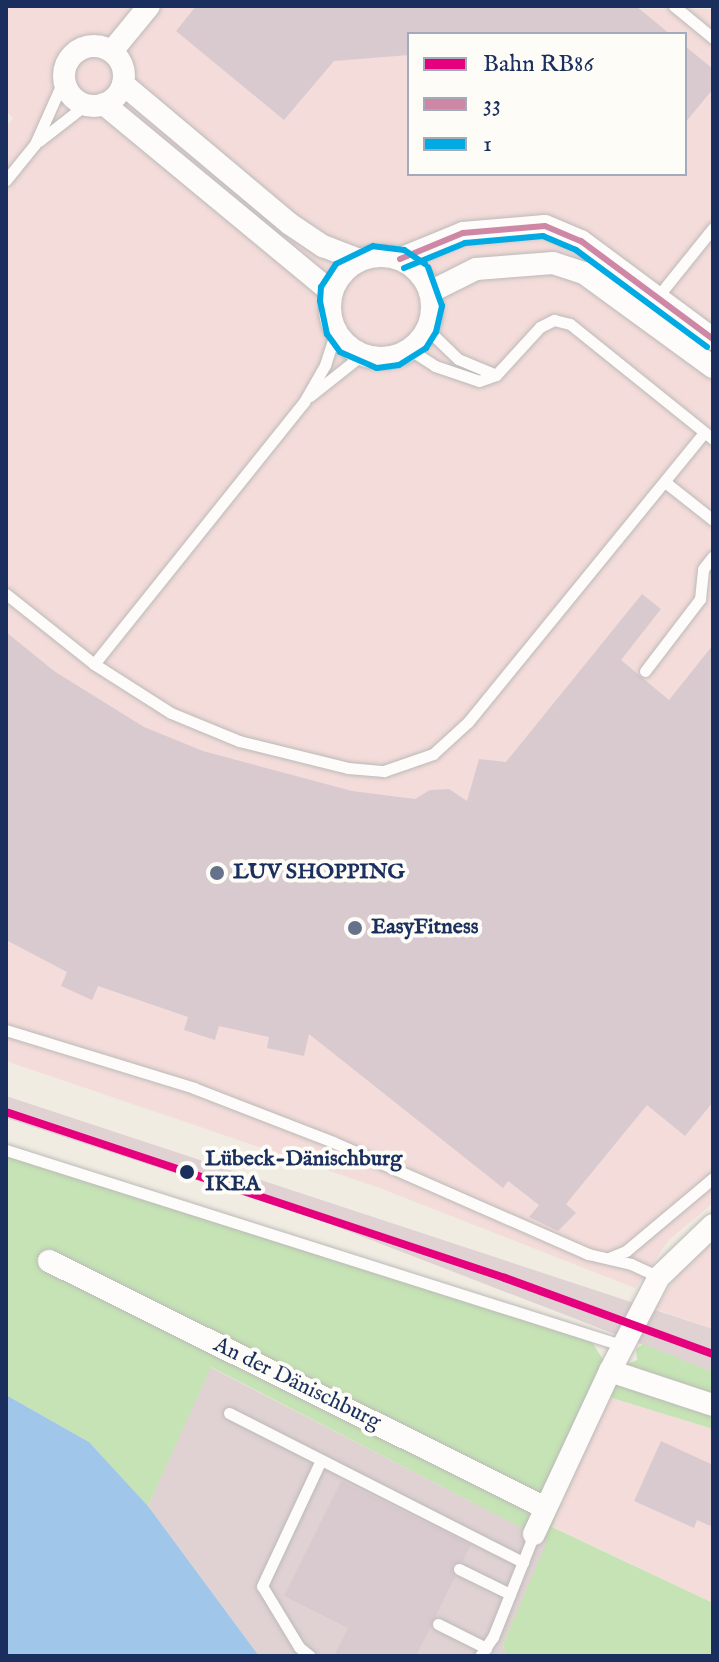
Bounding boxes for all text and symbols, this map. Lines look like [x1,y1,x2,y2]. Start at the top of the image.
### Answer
legend [407,32,687,176]
text: Bahn RB86 [483,49,594,80]
text: 33 [483,89,501,120]
text: 1 [483,129,492,160]
place label: LUV SHOPPING [233,860,405,886]
marker: LUV SHOPPING [208,864,226,882]
place label: EasyFitness [371,915,478,941]
marker: EasyFitness [346,919,364,937]
place label: Lübeck-Dänischburg IKEA [205,1146,402,1198]
marker: Lübeck-Dänischburg IKEA [176,1161,198,1183]
street label: An der Dänischburg [209,1332,385,1436]

